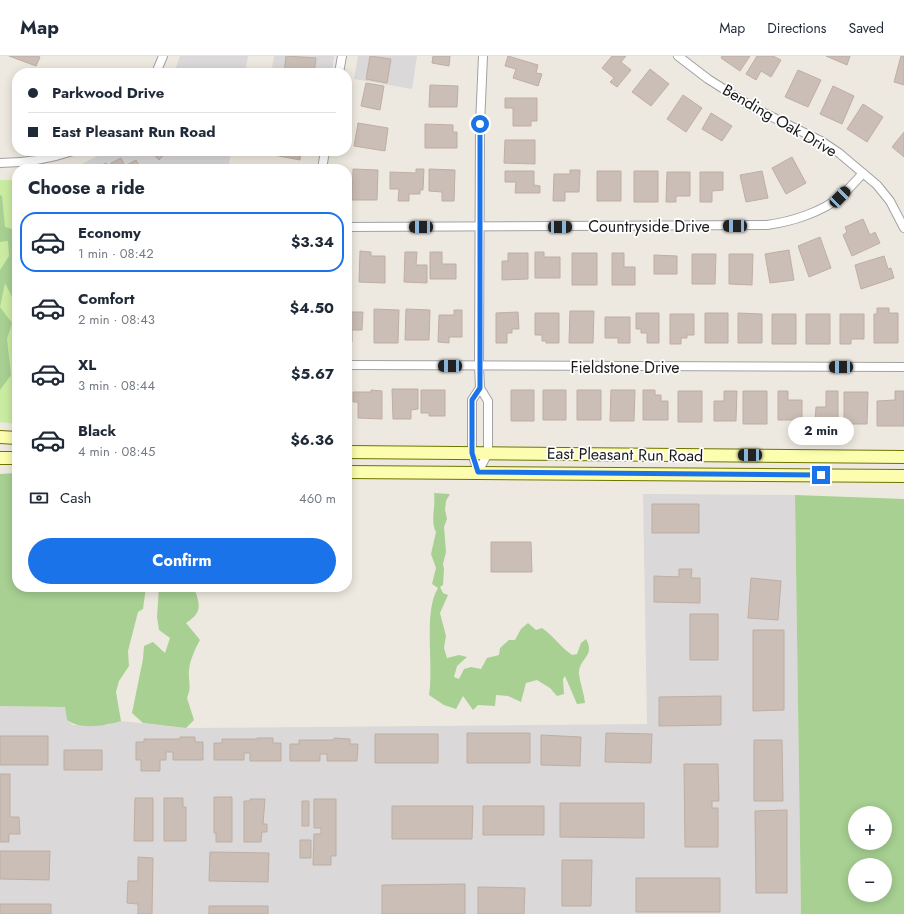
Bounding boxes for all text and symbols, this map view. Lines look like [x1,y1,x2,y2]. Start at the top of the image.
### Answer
text: Map [20,14,59,41]
text: Map [719,18,745,38]
text: Directions [767,18,827,38]
text: Saved [849,18,884,38]
street label: Bending Oak Drive [718,78,841,163]
text: Parkwood Drive [52,82,164,104]
route start [471,115,489,133]
text: East Pleasant Run Road [52,121,216,143]
text: Choose a ride [28,175,145,201]
car [827,184,853,210]
street label: Countryside Drive [588,215,710,238]
car [723,220,747,232]
car [409,221,433,233]
car [548,221,572,233]
text: Economy [78,222,141,244]
icon: car [30,224,66,260]
text: $3.34 [291,231,334,253]
text: 1 min · 08:42 [78,244,154,263]
text: Comfort [78,288,135,310]
icon: car [30,290,66,326]
text: $4.50 [290,297,334,319]
text: 2 min · 08:43 [78,310,155,329]
text: XL [78,354,96,376]
icon: car [30,356,66,392]
street label: Fieldstone Drive [570,356,680,379]
car [438,360,462,372]
car [829,361,853,373]
text: $5.67 [291,363,334,385]
text: 3 min · 08:44 [78,376,155,395]
callout: 2 min [788,417,854,445]
text: Black [78,420,116,442]
text: 2 min [804,421,838,440]
icon: car [30,422,66,458]
text: $6.36 [290,429,334,451]
text: 4 min · 08:45 [78,442,155,461]
street label: East Pleasant Run Road [547,442,703,467]
car [738,449,762,461]
route end [812,466,830,484]
icon: cash [28,487,50,509]
text: Cash [60,487,91,509]
text: 460 m [299,489,336,508]
button: Confirm [28,538,336,584]
map controls [848,806,892,902]
button: + [848,806,892,850]
button: − [848,858,892,902]

